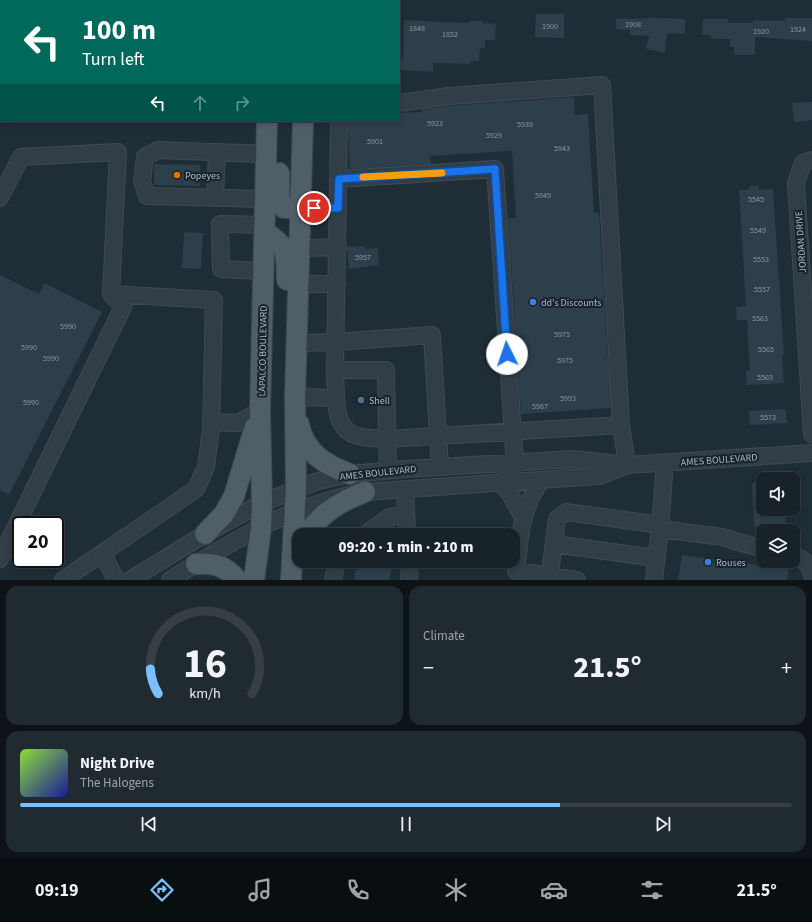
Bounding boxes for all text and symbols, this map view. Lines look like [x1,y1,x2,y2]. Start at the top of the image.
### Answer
text: 100 m [82,10,156,50]
icon: left [16,16,68,68]
house number: 1908 [625,19,641,30]
house number: 1900 [542,21,558,32]
house number: 1848 [409,23,425,34]
house number: 1924 [790,24,806,35]
house number: 1920 [753,26,769,37]
house number: 1852 [442,29,458,40]
text: Turn left [82,47,144,72]
icon: left [147,92,169,114]
icon: ahead [189,92,211,114]
icon: right [231,92,253,114]
house number: 5923 [427,118,443,129]
house number: 5939 [517,119,533,130]
house number: 5929 [486,130,502,141]
house number: 5901 [367,136,383,147]
house number: 5943 [554,143,570,154]
place label: Popeyes [185,169,220,183]
marker: Popeyes [172,170,182,180]
house number: 5949 [535,190,551,201]
pin [297,191,331,225]
house number: 5545 [748,194,764,205]
icon: arrive [303,197,325,219]
street label: JORDAN DRIVE [792,211,810,273]
house number: 5549 [750,225,766,236]
house number: 5957 [355,252,371,263]
house number: 5553 [753,254,769,265]
house number: 5557 [754,284,770,295]
place label: dd's Discounts [541,296,602,310]
marker: dd's Discounts [528,297,538,307]
street label: LAPALCO BOULEVARD [255,305,271,397]
house number: 5563 [752,313,768,324]
house number: 5990 [60,321,76,332]
house number: 5975 [554,329,570,340]
position arrow [486,333,528,375]
house number: 5990 [21,342,37,353]
house number: 5565 [758,344,774,355]
house number: 5990 [43,353,59,364]
house number: 5975 [557,355,573,366]
house number: 5569 [757,372,773,383]
house number: 5993 [560,393,576,404]
place label: Shell [369,394,390,408]
marker: Shell [356,395,366,405]
house number: 5990 [23,397,39,408]
house number: 5987 [532,401,548,412]
house number: 5573 [760,412,776,423]
street label: AMES BOULEVARD [680,450,758,470]
street label: AMES BOULEVARD [339,462,417,484]
map controls [756,472,800,568]
button: sound [756,472,800,516]
speed limit sign: 20 [12,516,64,568]
button: layers [756,524,800,568]
text: 09:20 · 1 min · 210 m [339,537,473,558]
place label: Rouses [716,556,746,570]
marker: Rouses [703,557,713,567]
text: Climate [423,627,465,645]
text: 16 [183,633,226,693]
text: 21.5° [573,646,642,689]
text: − [423,652,434,684]
text: + [781,652,792,684]
text: km/h [189,682,220,703]
text: Night Drive [80,753,155,774]
text: The Halogens [80,774,154,792]
icon: previous [138,813,160,835]
icon: pause [395,813,417,835]
icon: next [652,813,674,835]
icon: directions [148,876,176,904]
icon: music [246,876,274,904]
icon: phone [344,876,372,904]
icon: climate [442,876,470,904]
icon: car [540,876,568,904]
icon: filters [638,876,666,904]
text: 09:19 [35,878,78,903]
text: 21.5° [736,878,777,903]

